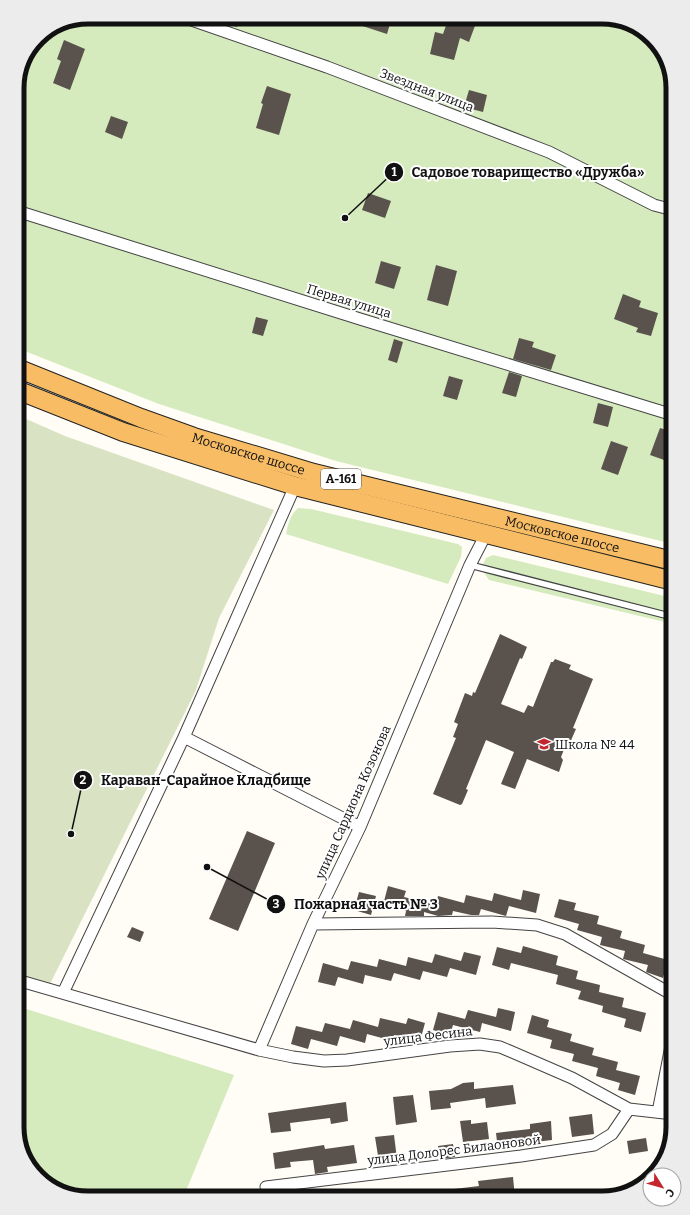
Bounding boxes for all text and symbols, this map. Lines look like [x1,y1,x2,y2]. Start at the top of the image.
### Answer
street label: Звездная улица [378,65,476,115]
callout: Садовое товарищество «Дружба» [384,159,653,185]
text: Садовое товарищество «Дружба» [412,164,644,181]
text: 1 [391,165,397,179]
street label: Первая улица [305,281,393,321]
street label: Московское шоссе [190,429,307,477]
road number: А-161 [321,469,361,489]
street label: Московское шоссе [504,513,621,555]
street label: улица Сардиона Козонова [312,723,394,882]
school or university icon: Школа № 44 [536,736,552,752]
place label: Школа № 44 [555,737,635,752]
callout: Караван-Сарайное Кладбище [73,767,319,793]
text: Караван-Сарайное Кладбище [101,772,311,789]
text: 2 [80,773,87,787]
callout: Пожарная часть № 3 [266,891,446,917]
text: Пожарная часть № 3 [294,896,438,913]
text: 3 [273,897,280,911]
street label: улица Фесина [382,1023,473,1049]
street label: улица Долорес Билаоновой [365,1132,542,1168]
north arrow [642,1167,682,1207]
text: С [662,1186,677,1199]

